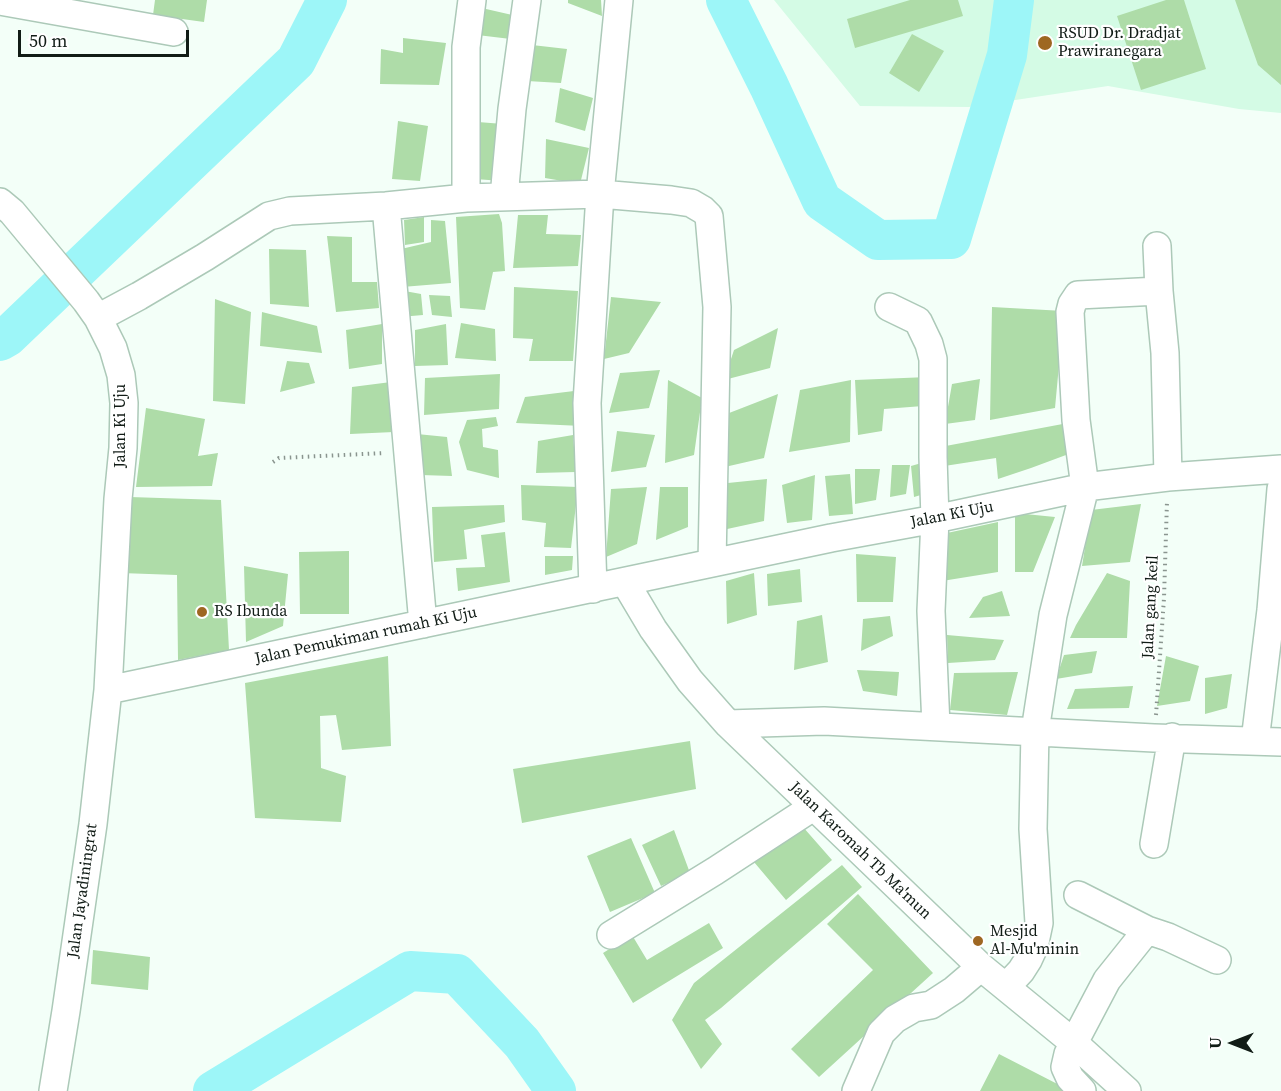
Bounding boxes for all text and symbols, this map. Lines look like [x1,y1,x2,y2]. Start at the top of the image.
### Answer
scale bar [21,18,192,56]
place label: RSUD Dr. Dradjat Prawiranegara [1058,24,1181,62]
text: 50 m [29,28,67,53]
marker: RSUD Dr. Dradjat Prawiranegara [1036,34,1054,52]
street label: Jalan Ki Uju [111,384,131,468]
street label: Jalan Ki Uju [909,498,995,532]
street label: Jalan gang keil [1139,555,1163,659]
place label: RS Ibunda [214,602,287,622]
street label: Jalan Pemukiman rumah Ki Uju [253,603,479,669]
marker: RS Ibunda [195,605,209,619]
street label: Jalan Karomah Tb Ma'mun [785,778,935,924]
street label: Jalan Jayadiningrat [64,822,102,960]
place label: Mesjid Al-Mu'minin [990,922,1079,960]
marker: Mesjid Al-Mu'minin [971,934,985,948]
north arrow [1203,1013,1263,1073]
text: U [1204,1037,1226,1049]

